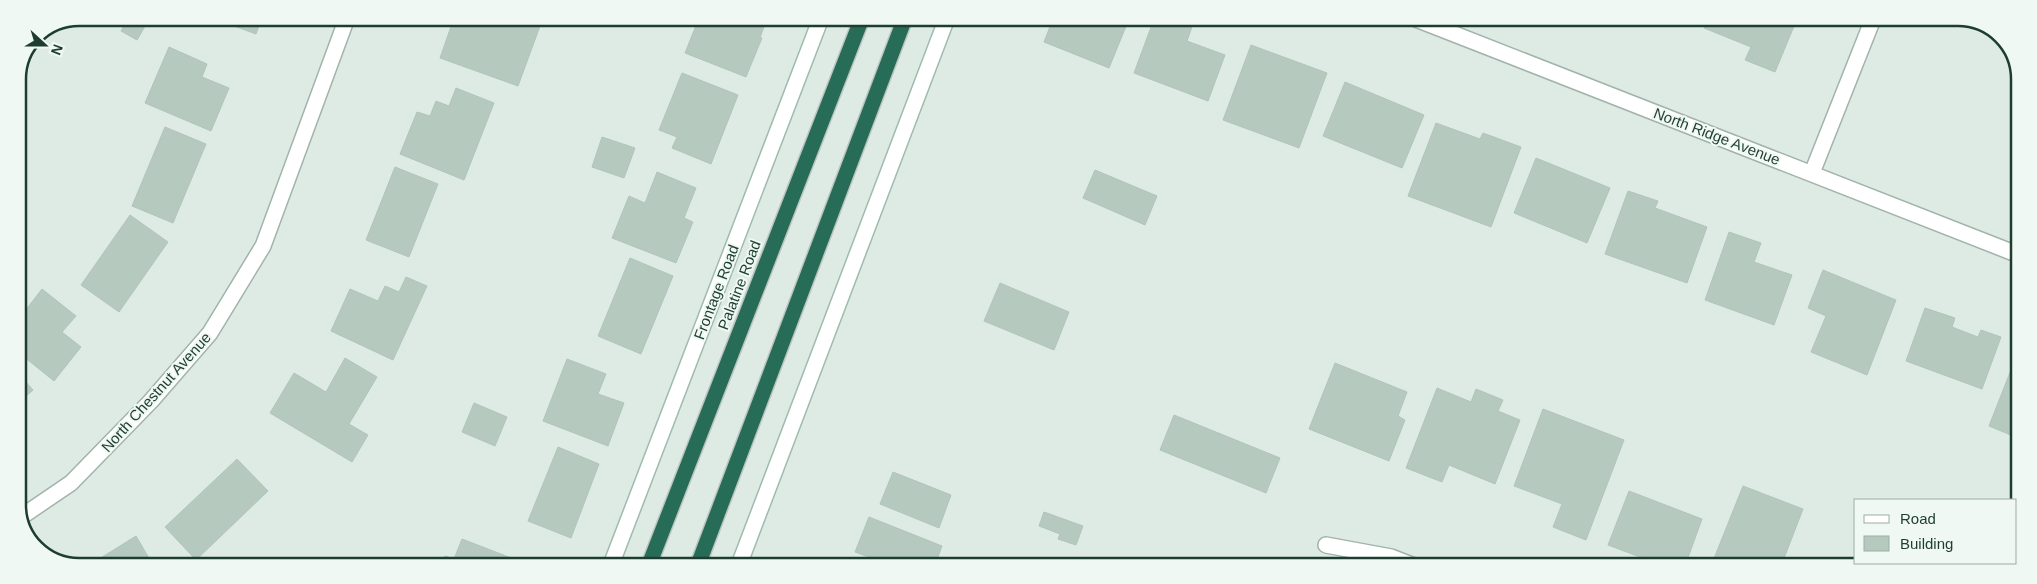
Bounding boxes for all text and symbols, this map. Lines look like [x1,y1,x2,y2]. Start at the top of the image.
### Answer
north arrow [20,20,70,70]
text: N [48,42,66,57]
street label: North Ridge Avenue [1651,104,1783,168]
street label: Palatine Road [714,238,764,332]
street label: Frontage Road [690,242,742,342]
street label: North Chestnut Avenue [98,329,214,455]
legend [1854,499,2017,564]
text: Road [1900,510,1936,527]
text: Building [1900,535,1953,552]

